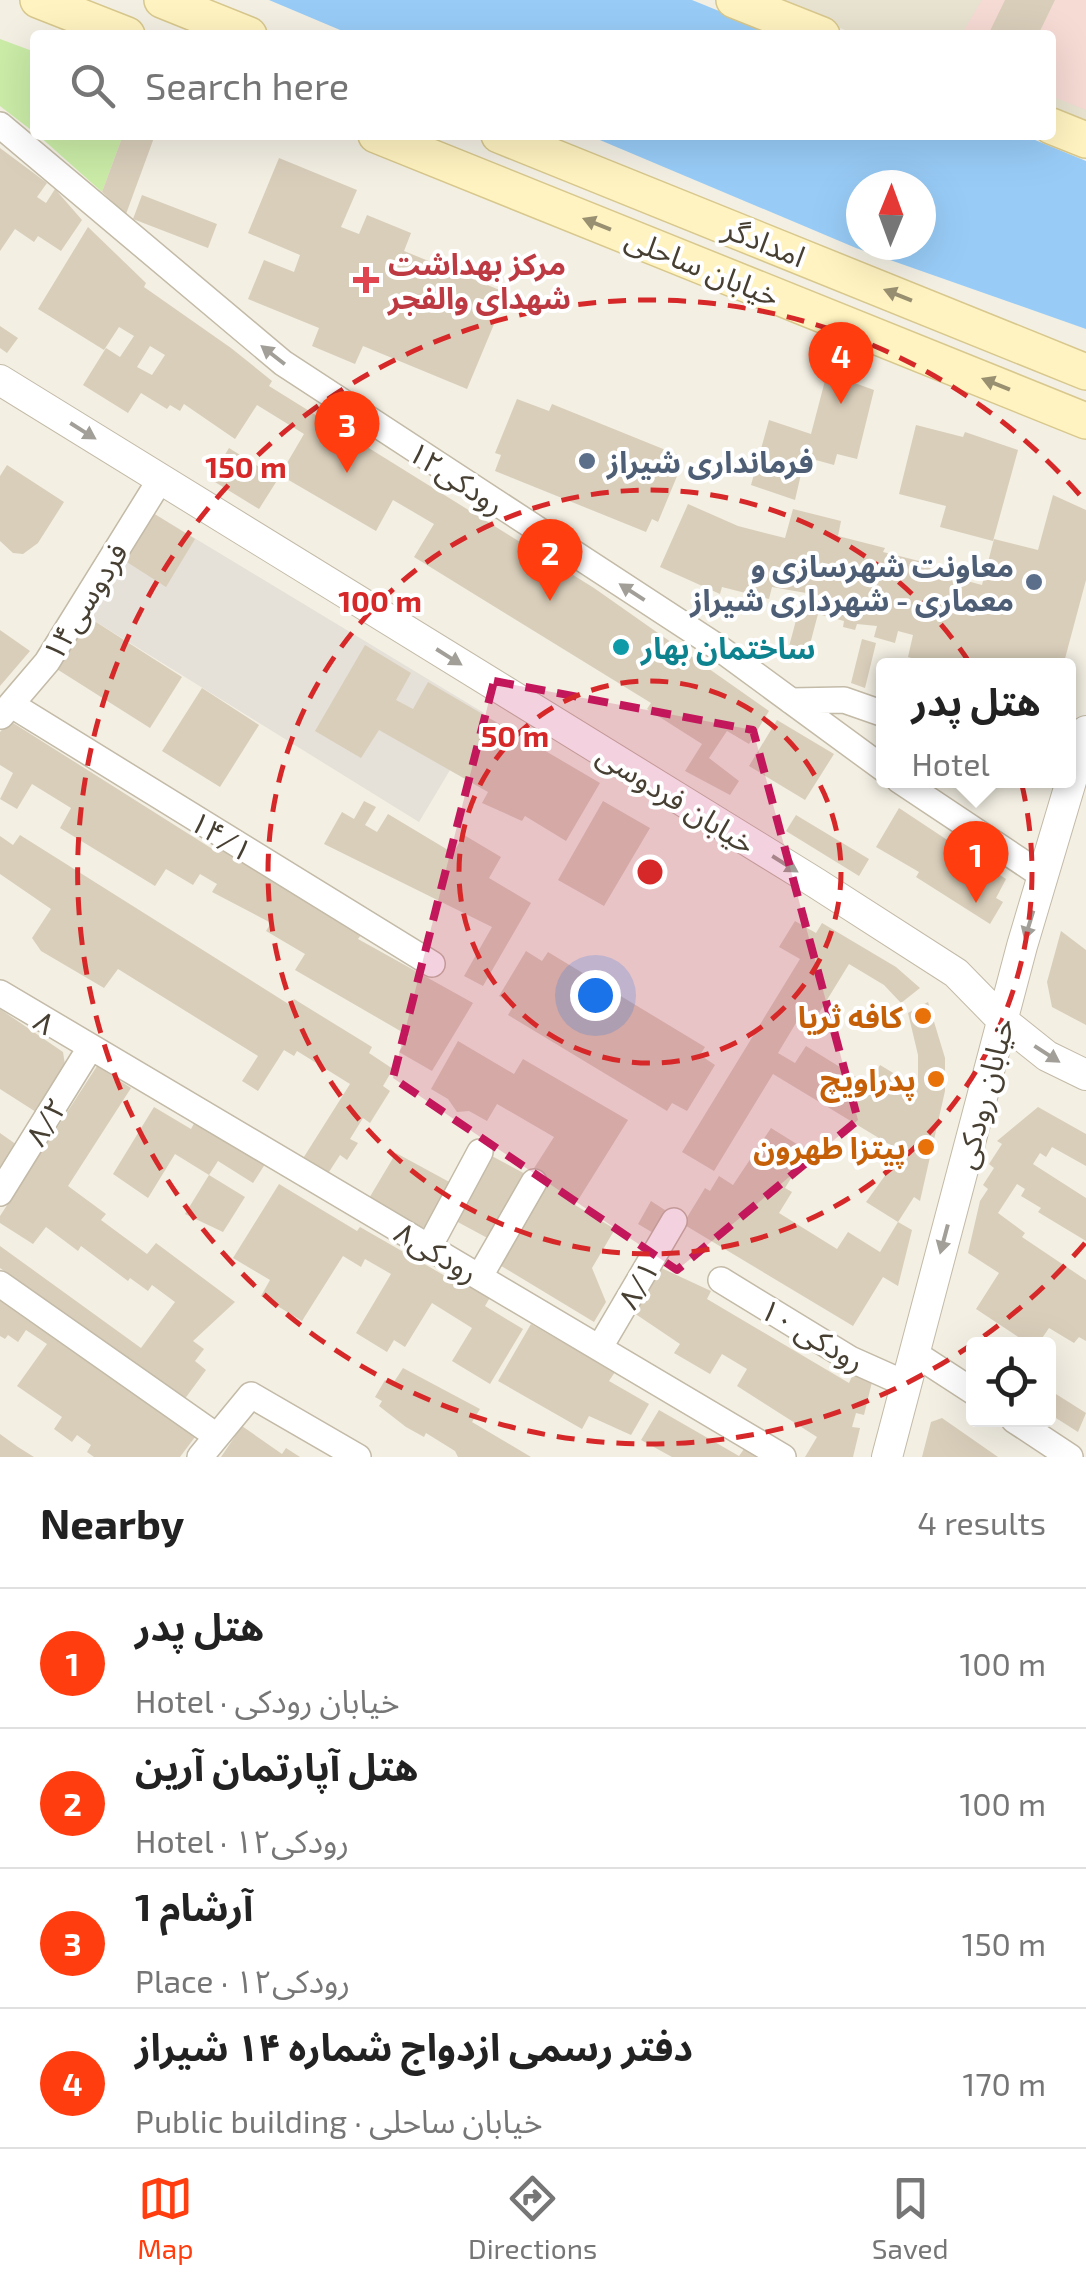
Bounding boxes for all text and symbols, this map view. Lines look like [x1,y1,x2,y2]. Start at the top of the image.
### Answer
search box [30,30,1056,140]
icon: search [65,58,120,113]
text: Search here [145,62,349,108]
north arrow [846,170,936,260]
street label: امدادگر [718,208,811,274]
one-way arrow [581,215,611,231]
street label: خیابان ساحلی [620,219,785,314]
place label: مرکز بهداشت شهدای والفجر [386,245,571,316]
marker: مرکز بهداشت شهدای والفجر [353,267,379,293]
one-way arrow [883,287,913,303]
pin: 4 [808,322,874,404]
one-way arrow [261,345,286,366]
one-way arrow [980,376,1010,392]
pin: 3 [314,390,380,473]
one-way arrow [69,422,97,440]
street label: رودکی۱۲ [402,433,512,522]
place label: فرمانداری شیراز [605,443,814,480]
text: 150 m [205,448,287,484]
marker: فرمانداری شیراز [576,450,598,472]
pin: 2 [518,518,582,601]
street label: فردوسی۱۴ [34,535,135,667]
place label: معاونت شهرسازی و معماری - شهرداری شیراز [688,547,1014,618]
marker: معاونت شهرسازی و معماری - شهرداری شیراز [1023,571,1045,593]
text: 100 m [338,582,422,618]
one-way arrow [619,583,646,601]
place label: ساختمان بهار [639,629,816,666]
marker: ساختمان بهار [610,636,632,658]
one-way arrow [435,648,463,665]
popup [876,658,1076,788]
text: هتل پدر [911,678,1041,724]
text: 50 m [481,717,549,753]
street label: خیابان فردوسی [591,735,763,862]
text: Hotel [911,744,990,782]
street label: ۱۴/۱ [184,802,260,868]
pin: 1 [944,820,1008,903]
centre of rings [632,854,668,890]
one-way arrow [771,855,799,872]
one-way arrow [1020,910,1035,940]
your location [570,970,621,1021]
place label: کافه ثریا [798,998,903,1035]
street label: ۸ [28,1001,62,1041]
marker: کافه ثریا [912,1005,934,1027]
street label: خیابان رودکی [946,1014,1021,1173]
one-way arrow [1034,1044,1061,1062]
place label: پدراویچ [820,1061,916,1103]
marker: پدراویچ [925,1068,947,1090]
street label: ۸/۲ [17,1090,73,1152]
place label: پیتزا طهرون [753,1129,906,1169]
marker: پیتزا طهرون [915,1136,937,1158]
street label: رودکی۸ [388,1213,485,1290]
one-way arrow [936,1224,952,1255]
street label: ۸/۱ [609,1253,665,1315]
street label: رودکی ۱۰ [754,1290,871,1379]
map controls [966,1337,1056,1427]
button: locate [966,1337,1056,1427]
text: Nearby [40,1497,184,1547]
text: 4 results [917,1503,1046,1541]
text: هتل پدر [135,1603,264,1649]
text: 1 [66,1644,79,1682]
text: 100 m [960,1644,1046,1682]
text: Hotel · خیابان رودکی [135,1681,400,1719]
text: هتل آپارتمان آرین [135,1743,418,1789]
text: 2 [63,1784,82,1822]
text: 100 m [960,1784,1046,1822]
text: Hotel · رودکی۱۲ [135,1821,349,1859]
text: آرشام 1 [135,1883,253,1929]
text: 3 [63,1924,82,1962]
text: 150 m [962,1924,1046,1962]
text: Place · رودکی۱۲ [135,1961,350,1999]
text: دفتر رسمی ازدواج شماره ۱۴ شیراز [135,2023,693,2069]
text: 4 [62,2064,83,2102]
text: 170 m [962,2064,1046,2102]
text: Public building · خیابان ساحلی [135,2101,543,2139]
tab: Map [137,2171,193,2265]
tab: Directions [468,2171,597,2265]
tab: Saved [872,2171,949,2265]

